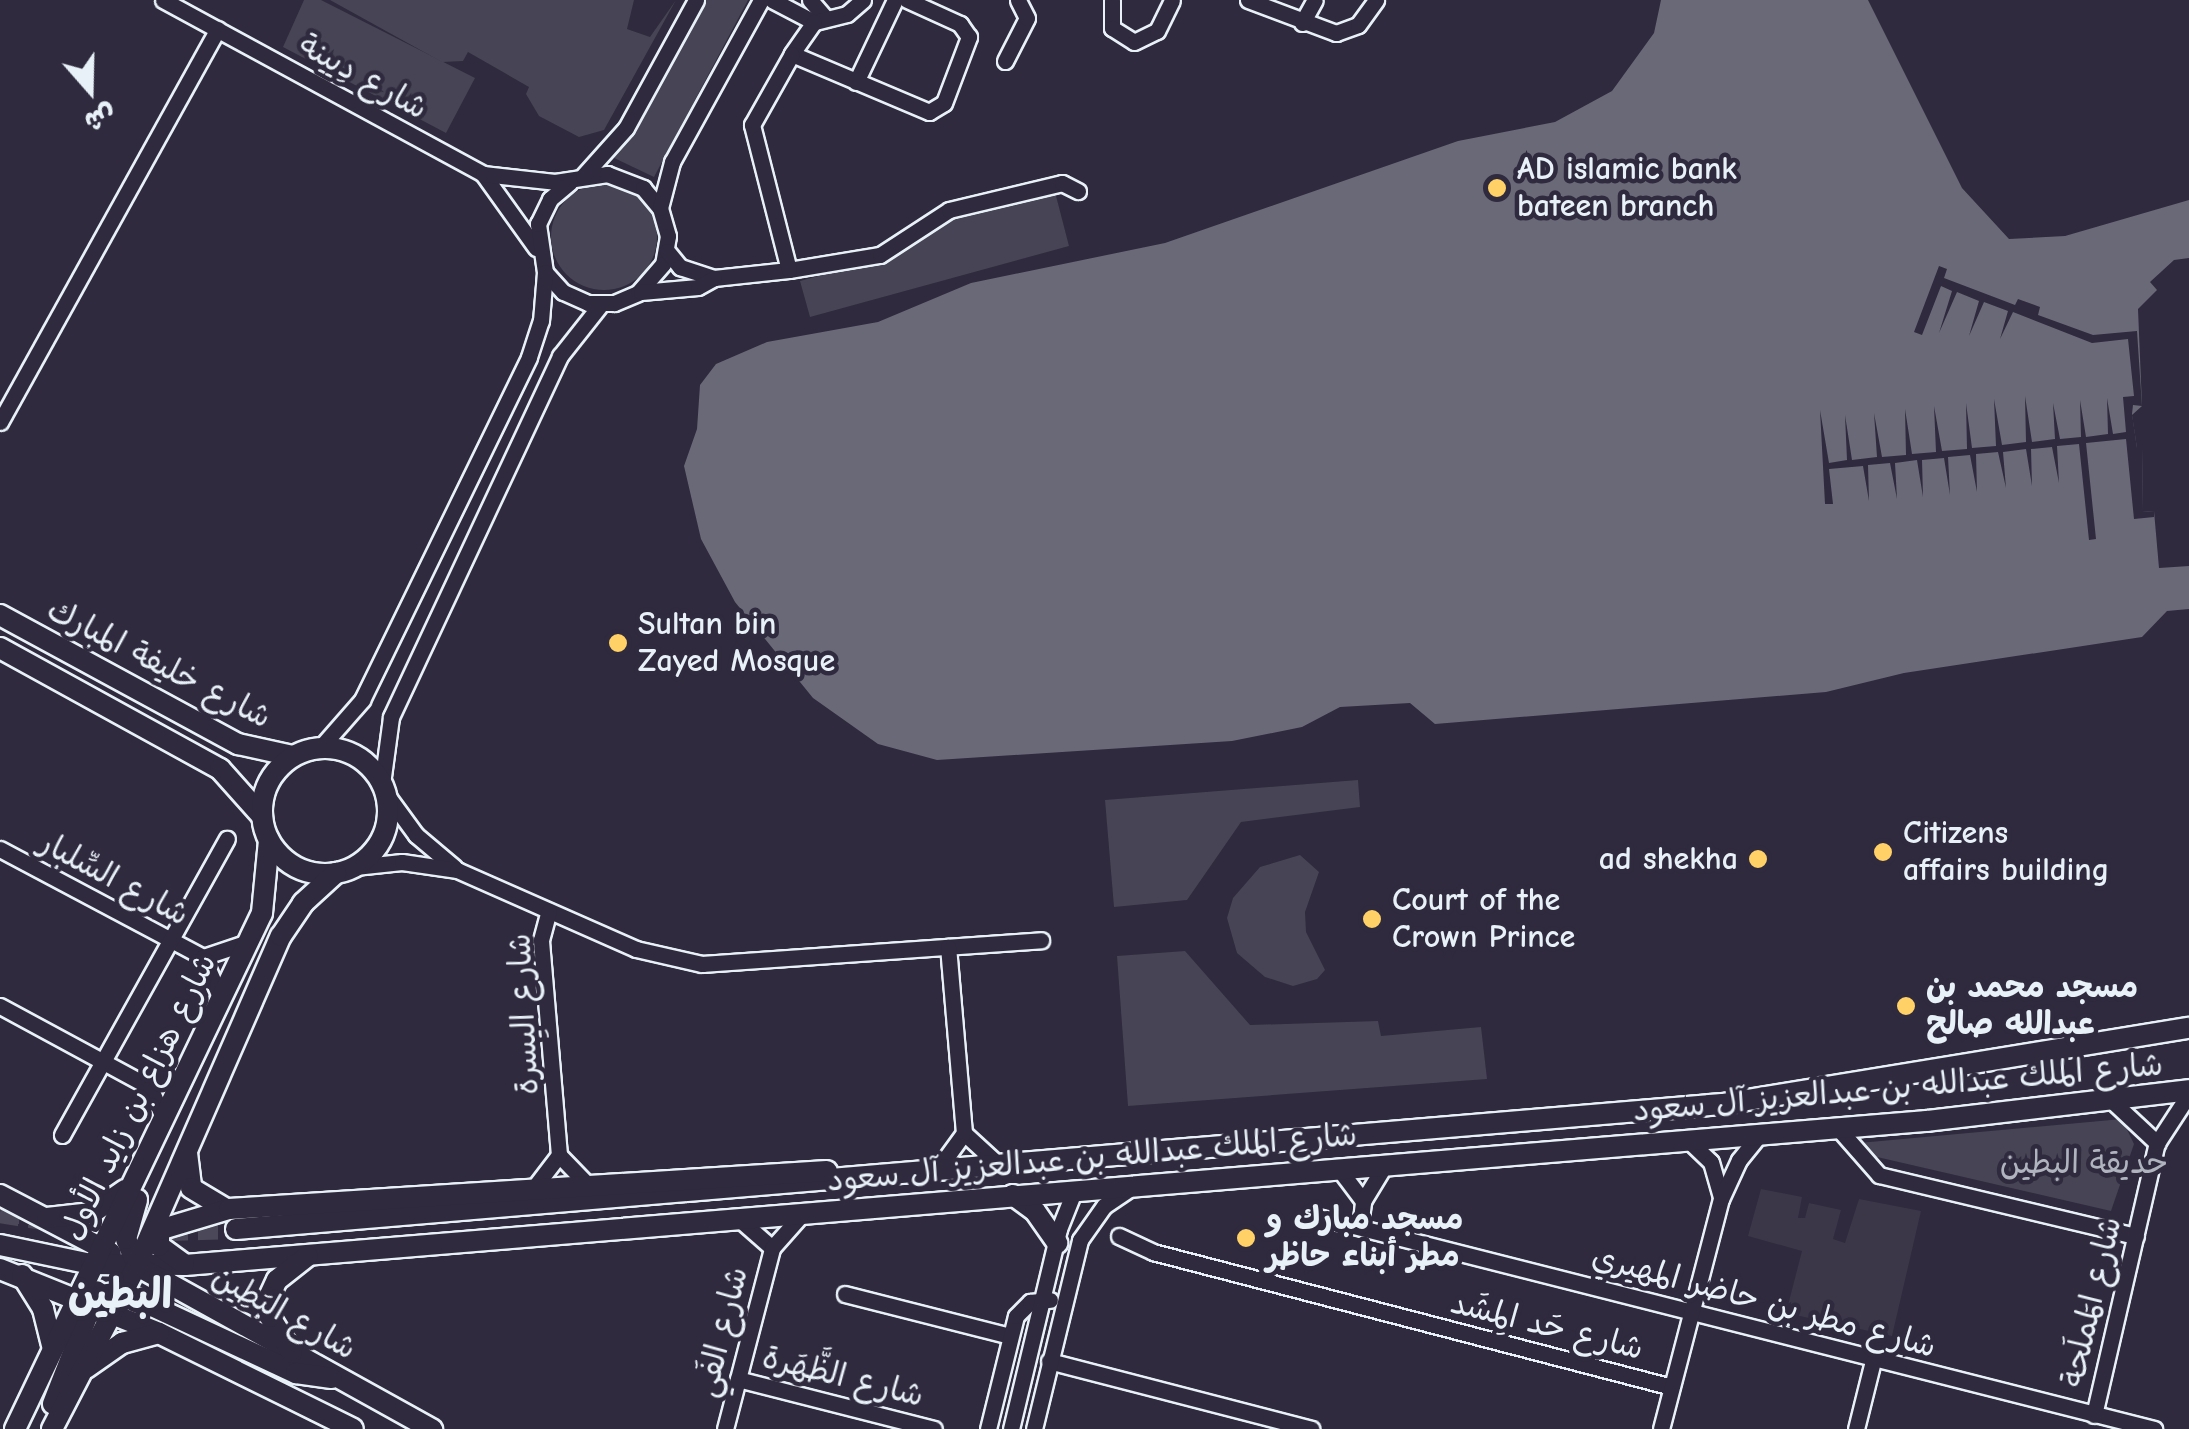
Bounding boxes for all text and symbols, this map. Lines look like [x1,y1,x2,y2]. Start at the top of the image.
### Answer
street label: شارع دِيينة [292,26,434,128]
north arrow [40,40,140,140]
text: ش [80,98,120,138]
place label: AD islamic bank bateen branch [1517,151,1737,226]
marker: AD islamic bank bateen branch [1486,177,1508,199]
street label: شارع خليفة المبارك [41,591,277,737]
place label: Sultan bin Zayed Mosque [638,606,835,681]
marker: Sultan bin Zayed Mosque [607,632,629,654]
place label: Citizens affairs building [1903,815,2109,890]
street label: شارع السِّلبار [33,824,195,934]
place label: ad shekha [1599,840,1738,878]
marker: Citizens affairs building [1872,841,1894,863]
marker: ad shekha [1747,848,1769,870]
place label: Court of the Crown Prince [1392,882,1575,957]
marker: Court of the Crown Prince [1361,908,1383,930]
street label: شارع اليِسرة [501,932,547,1096]
street label: شارع هزاع بن زايد الأول [53,947,225,1247]
place label: مسجد محمد بن عبدالله صالح [1926,969,2138,1044]
marker: مسجد محمد بن عبدالله صالح [1895,995,1917,1017]
street label: شارع الملك عبدالله بن عبدالعزيز آل سعود [1631,1046,2165,1130]
street label: شارع الملك عبدالله بن عبدالعزيز آل سعود [825,1116,1359,1200]
park label: حديقة البطين [2000,1144,2168,1182]
place label: مسجد مبارك و مطر أبناء حاظر [1266,1201,1463,1276]
street label: شارع المَملَحة [2054,1213,2130,1391]
marker: مسجد مبارك و مطر أبناء حاظر [1235,1227,1257,1249]
street label: شارع مطر بن حاضر المهيري [1588,1238,1940,1366]
street label: شارع البَطِين [205,1258,363,1368]
street label: شارع الفَي [687,1263,757,1401]
district label: البطين [68,1270,172,1320]
street label: شارع حَد المِشَد [1447,1284,1647,1368]
street label: شارع الظَّهَرة [758,1338,928,1416]

